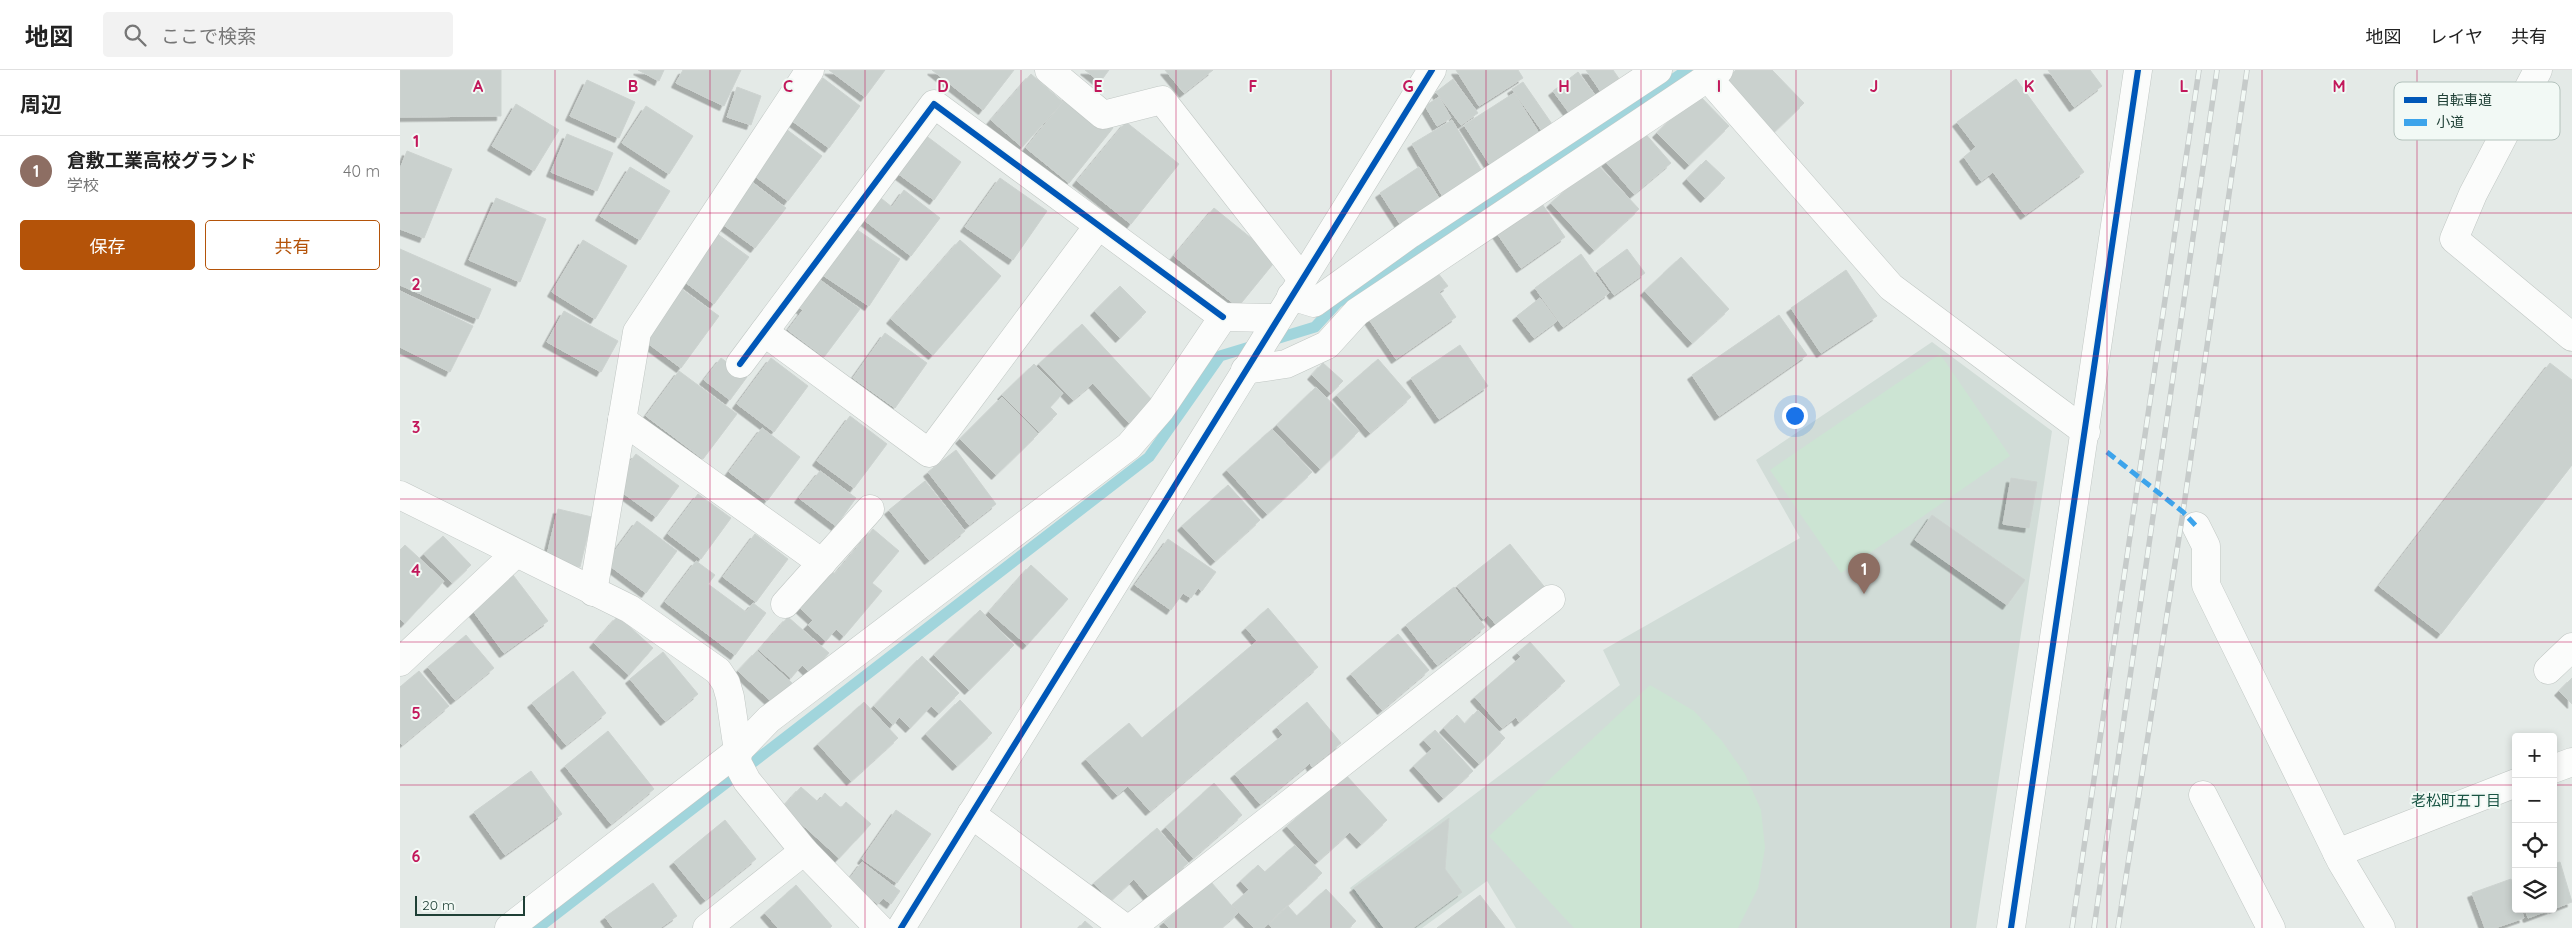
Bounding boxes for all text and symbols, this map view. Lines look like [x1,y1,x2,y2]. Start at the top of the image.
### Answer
search box [103,12,453,57]
text: 地図 [25,21,73,51]
icon: search [121,21,149,49]
text: ここで検索 [161,24,256,48]
text: 地図 [2366,25,2402,48]
text: レイヤ [2430,25,2483,48]
text: 共有 [2511,25,2547,48]
text: A [473,76,484,96]
text: B [628,76,638,96]
text: C [783,76,793,96]
text: D [937,76,949,96]
text: E [1093,76,1103,96]
text: F [1249,76,1258,96]
text: G [1402,76,1414,96]
text: H [1558,76,1570,96]
text: I [1717,76,1721,96]
text: J [1870,76,1878,96]
text: K [2024,76,2034,96]
text: L [2180,76,2189,96]
text: M [2332,76,2346,96]
legend [2394,82,2560,140]
text: 周辺 [20,91,62,117]
text: 自転車道 [2436,91,2492,109]
text: 小道 [2436,113,2464,131]
text: 1 [413,131,419,151]
text: 倉敷工業高校グランド [67,148,257,172]
text: 1 [33,161,39,181]
text: 40 m [343,161,380,181]
text: 学校 [67,175,99,195]
button: 保存 [20,220,195,270]
button: 共有 [205,220,380,270]
text: 2 [411,274,421,294]
your location [1782,403,1808,429]
text: 3 [412,417,420,437]
pin: 1 [1848,553,1880,594]
text: 4 [411,560,421,580]
text: 5 [411,703,421,723]
map controls [2512,733,2557,913]
button: + [2512,733,2557,778]
button: − [2512,778,2557,823]
district label: 老松町五丁目 [2411,791,2501,810]
button: locate [2512,823,2557,868]
text: 6 [412,846,421,866]
button: layers [2512,868,2557,913]
scale bar [415,893,525,916]
text: 20 m [422,896,455,914]

